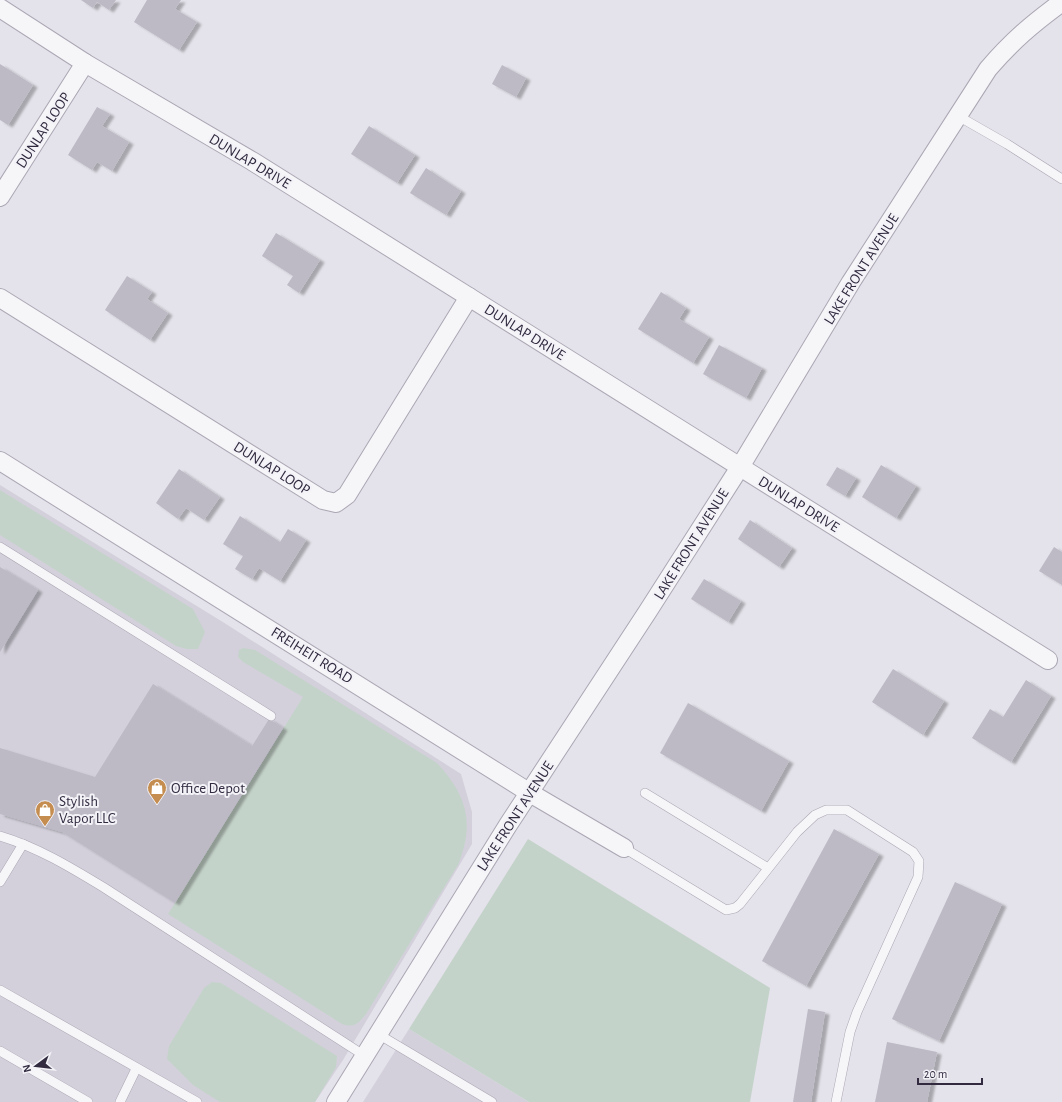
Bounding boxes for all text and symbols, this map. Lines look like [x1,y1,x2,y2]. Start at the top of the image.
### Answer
street label: DUNLAP LOOP [13,90,74,171]
street label: DUNLAP DRIVE [206,131,293,192]
street label: LAKE FRONT AVENUE [821,211,902,327]
street label: DUNLAP DRIVE [482,302,568,363]
street label: DUNLAP LOOP [231,439,313,498]
street label: DUNLAP DRIVE [756,474,842,535]
street label: LAKE FRONT AVENUE [651,486,732,602]
street label: FREIHEIT ROAD [268,624,355,687]
street label: LAKE FRONT AVENUE [474,759,557,874]
shop icon: Office Depot [146,777,168,805]
place label: Office Depot [171,781,245,796]
place label: Stylish Vapor LLC [59,794,116,826]
shop icon: Stylish Vapor LLC [34,799,56,827]
north arrow [16,1046,56,1086]
scale bar [918,1060,982,1086]
text: N [21,1063,33,1074]
text: 20 m [924,1068,947,1080]

